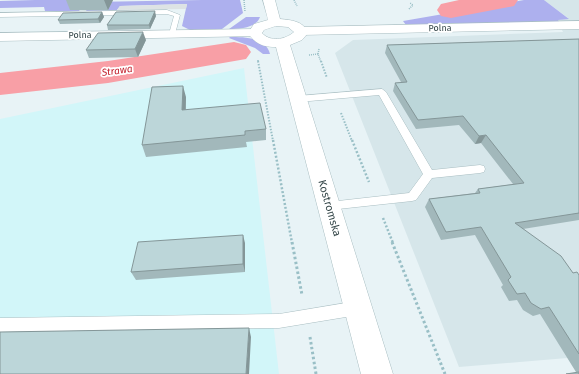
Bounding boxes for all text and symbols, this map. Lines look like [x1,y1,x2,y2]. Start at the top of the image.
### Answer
street label: Polna [428,23,452,33]
street label: Polna [68,30,92,40]
water label: Strawa [100,63,134,79]
street label: Kostromska [315,178,344,238]

